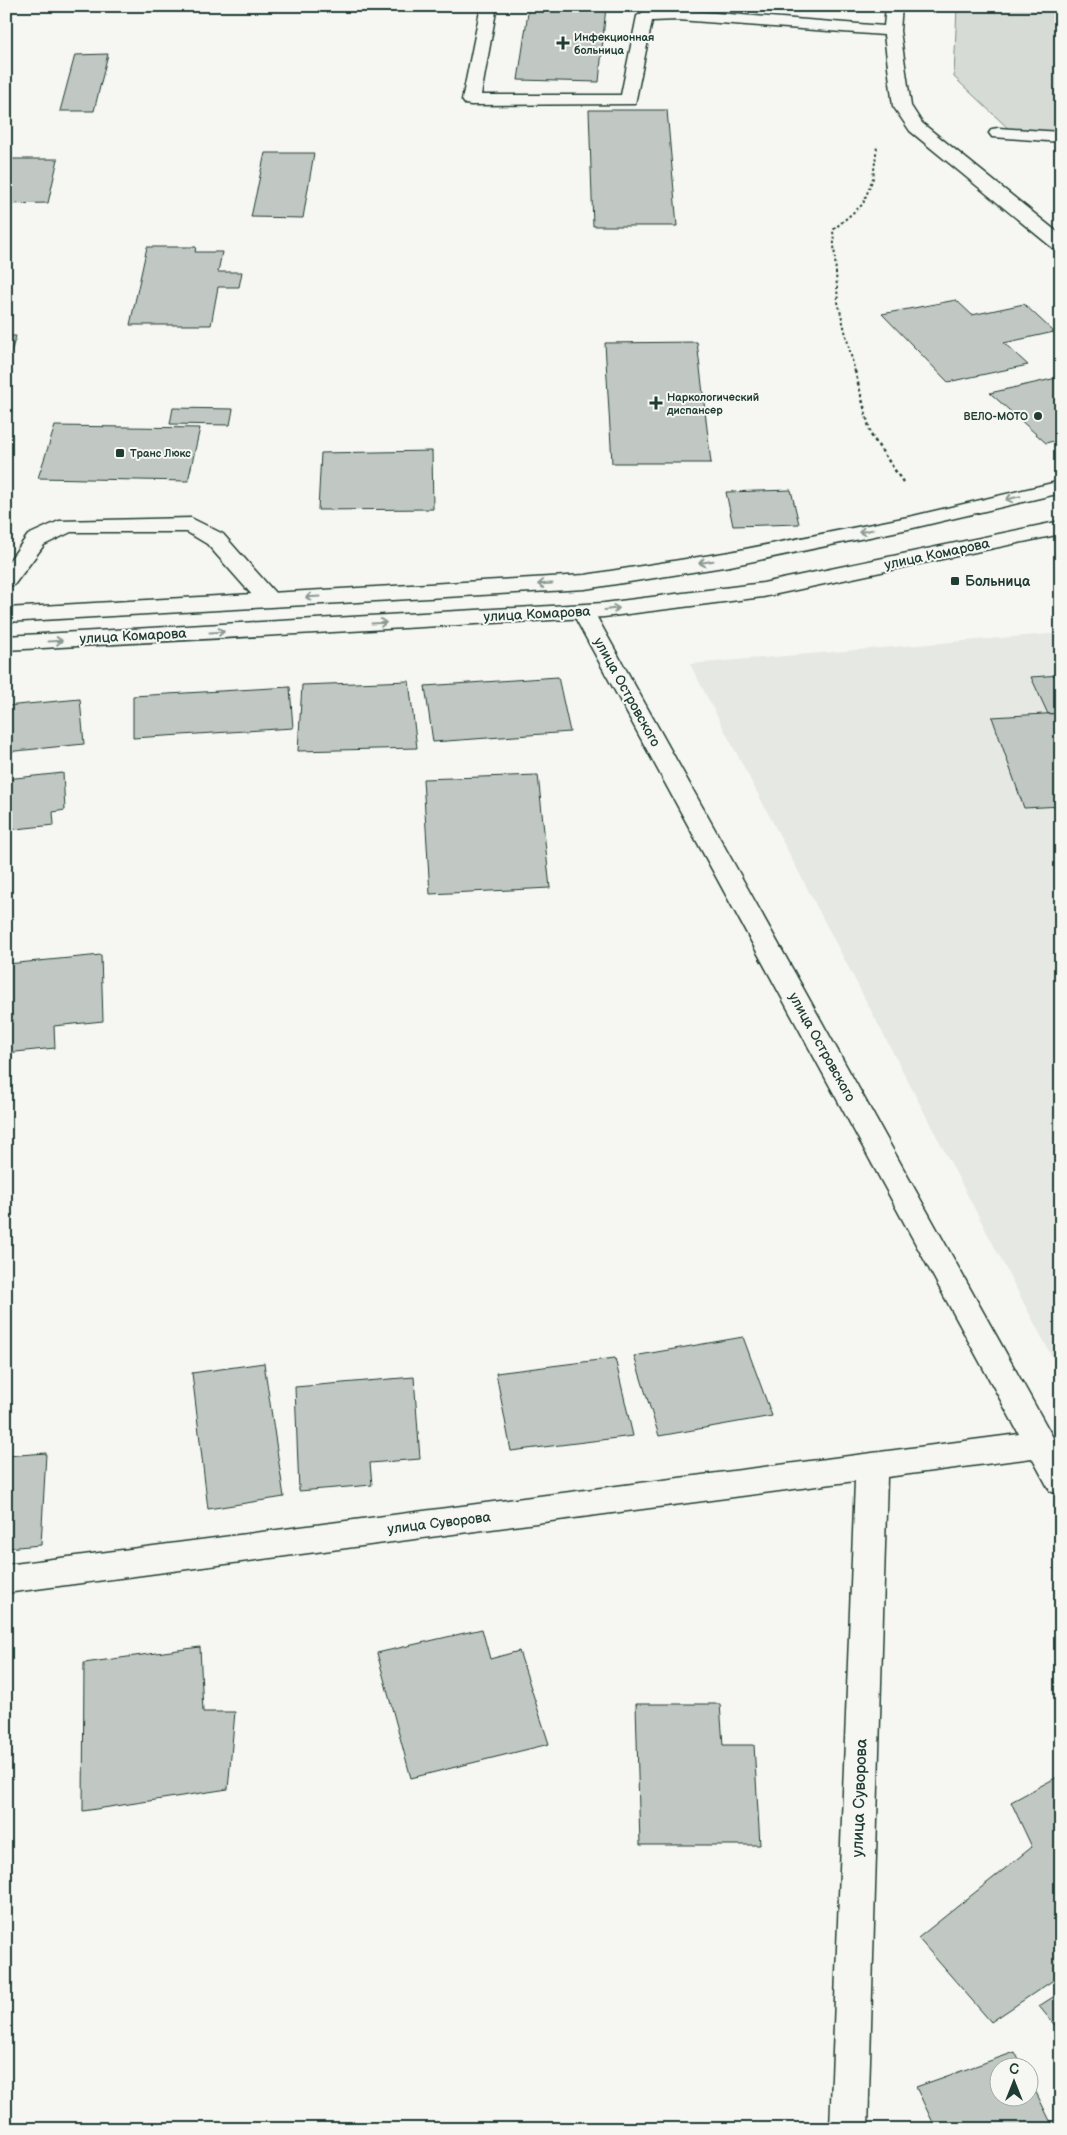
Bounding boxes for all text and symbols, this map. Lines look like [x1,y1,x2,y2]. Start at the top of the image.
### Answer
place label: Инфекционная больница [574,31,654,57]
marker: Инфекционная больница [556,36,570,50]
place label: Наркологический диспансер [666,391,759,417]
marker: Наркологический диспансер [649,396,663,410]
place label: ВЕЛО-МОТО [963,410,1028,423]
marker: ВЕЛО-МОТО [1032,410,1044,422]
marker: Транс Люкс [114,447,126,459]
place label: Транс Люкс [130,447,191,460]
one-way arrow [1006,494,1022,503]
one-way arrow [858,527,874,536]
street label: улица Комарова [883,534,992,573]
one-way arrow [699,558,715,568]
place label: Больница [965,573,1031,590]
marker: Больница [949,575,961,587]
one-way arrow [538,580,554,589]
one-way arrow [305,592,321,601]
street label: улица Комарова [483,603,592,625]
one-way arrow [603,604,619,614]
one-way arrow [371,618,387,627]
street label: улица Комарова [79,625,188,647]
one-way arrow [209,627,225,636]
street label: улица Островского [590,634,664,750]
one-way arrow [47,636,63,645]
street label: улица Островского [785,989,859,1105]
street label: улица Суворова [386,1508,492,1538]
street label: улица Суворова [848,1738,872,1858]
north arrow [990,2058,1040,2108]
text: С [1009,2061,1019,2078]

